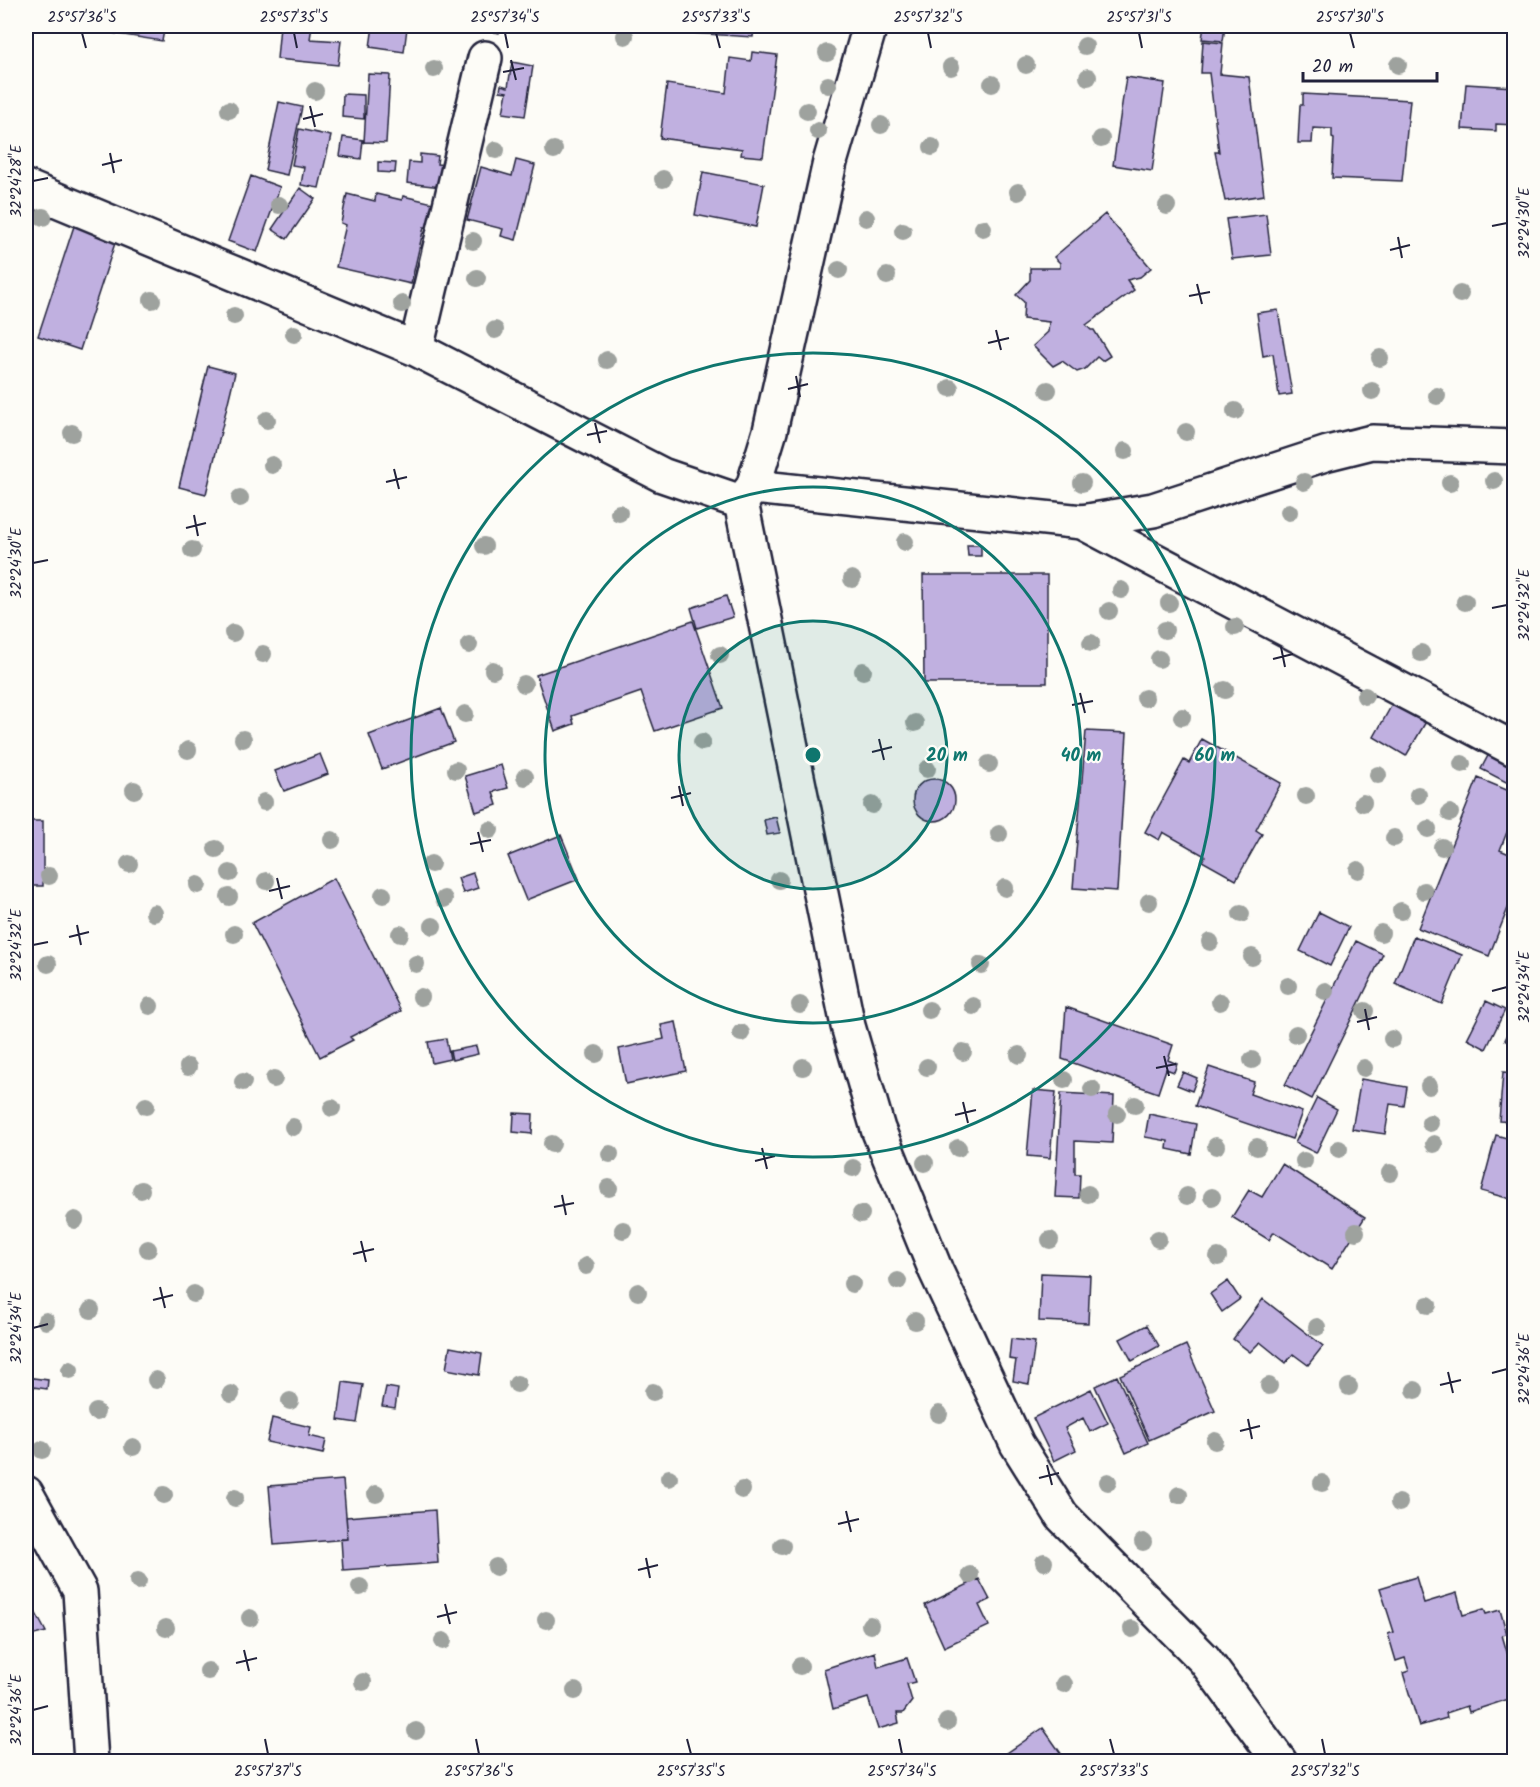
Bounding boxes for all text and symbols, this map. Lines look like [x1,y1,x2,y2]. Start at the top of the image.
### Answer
text: 25°57'36"S [48,6,116,30]
text: 25°57'35"S [260,6,328,30]
text: 25°57'34"S [471,6,539,30]
text: 25°57'33"S [681,6,751,30]
text: 25°57'32"S [893,6,963,30]
text: 25°57'31"S [1106,6,1172,30]
text: 25°57'30"S [1316,6,1384,30]
scale bar [1303,45,1436,83]
text: 20 m [1312,53,1353,82]
text: 32°24'28"E [5,143,29,218]
text: 32°24'30"E [1513,186,1537,259]
text: 32°24'30"E [5,526,29,599]
text: 32°24'32"E [1513,568,1537,641]
text: 20 m [926,742,968,771]
text: 40 m [1061,742,1102,771]
text: 60 m [1195,742,1236,771]
centre of rings [803,745,823,765]
text: 32°24'32"E [5,908,29,981]
text: 32°24'34"E [1513,950,1537,1023]
text: 32°24'34"E [5,1291,29,1364]
text: 32°24'36"E [1513,1332,1537,1405]
text: 32°24'36"E [5,1673,29,1746]
text: 25°57'37"S [234,1760,302,1784]
text: 25°57'36"S [445,1760,513,1784]
text: 25°57'35"S [657,1760,725,1784]
text: 25°57'34"S [868,1760,936,1784]
text: 25°57'33"S [1079,1760,1149,1784]
text: 25°57'32"S [1290,1760,1360,1784]

